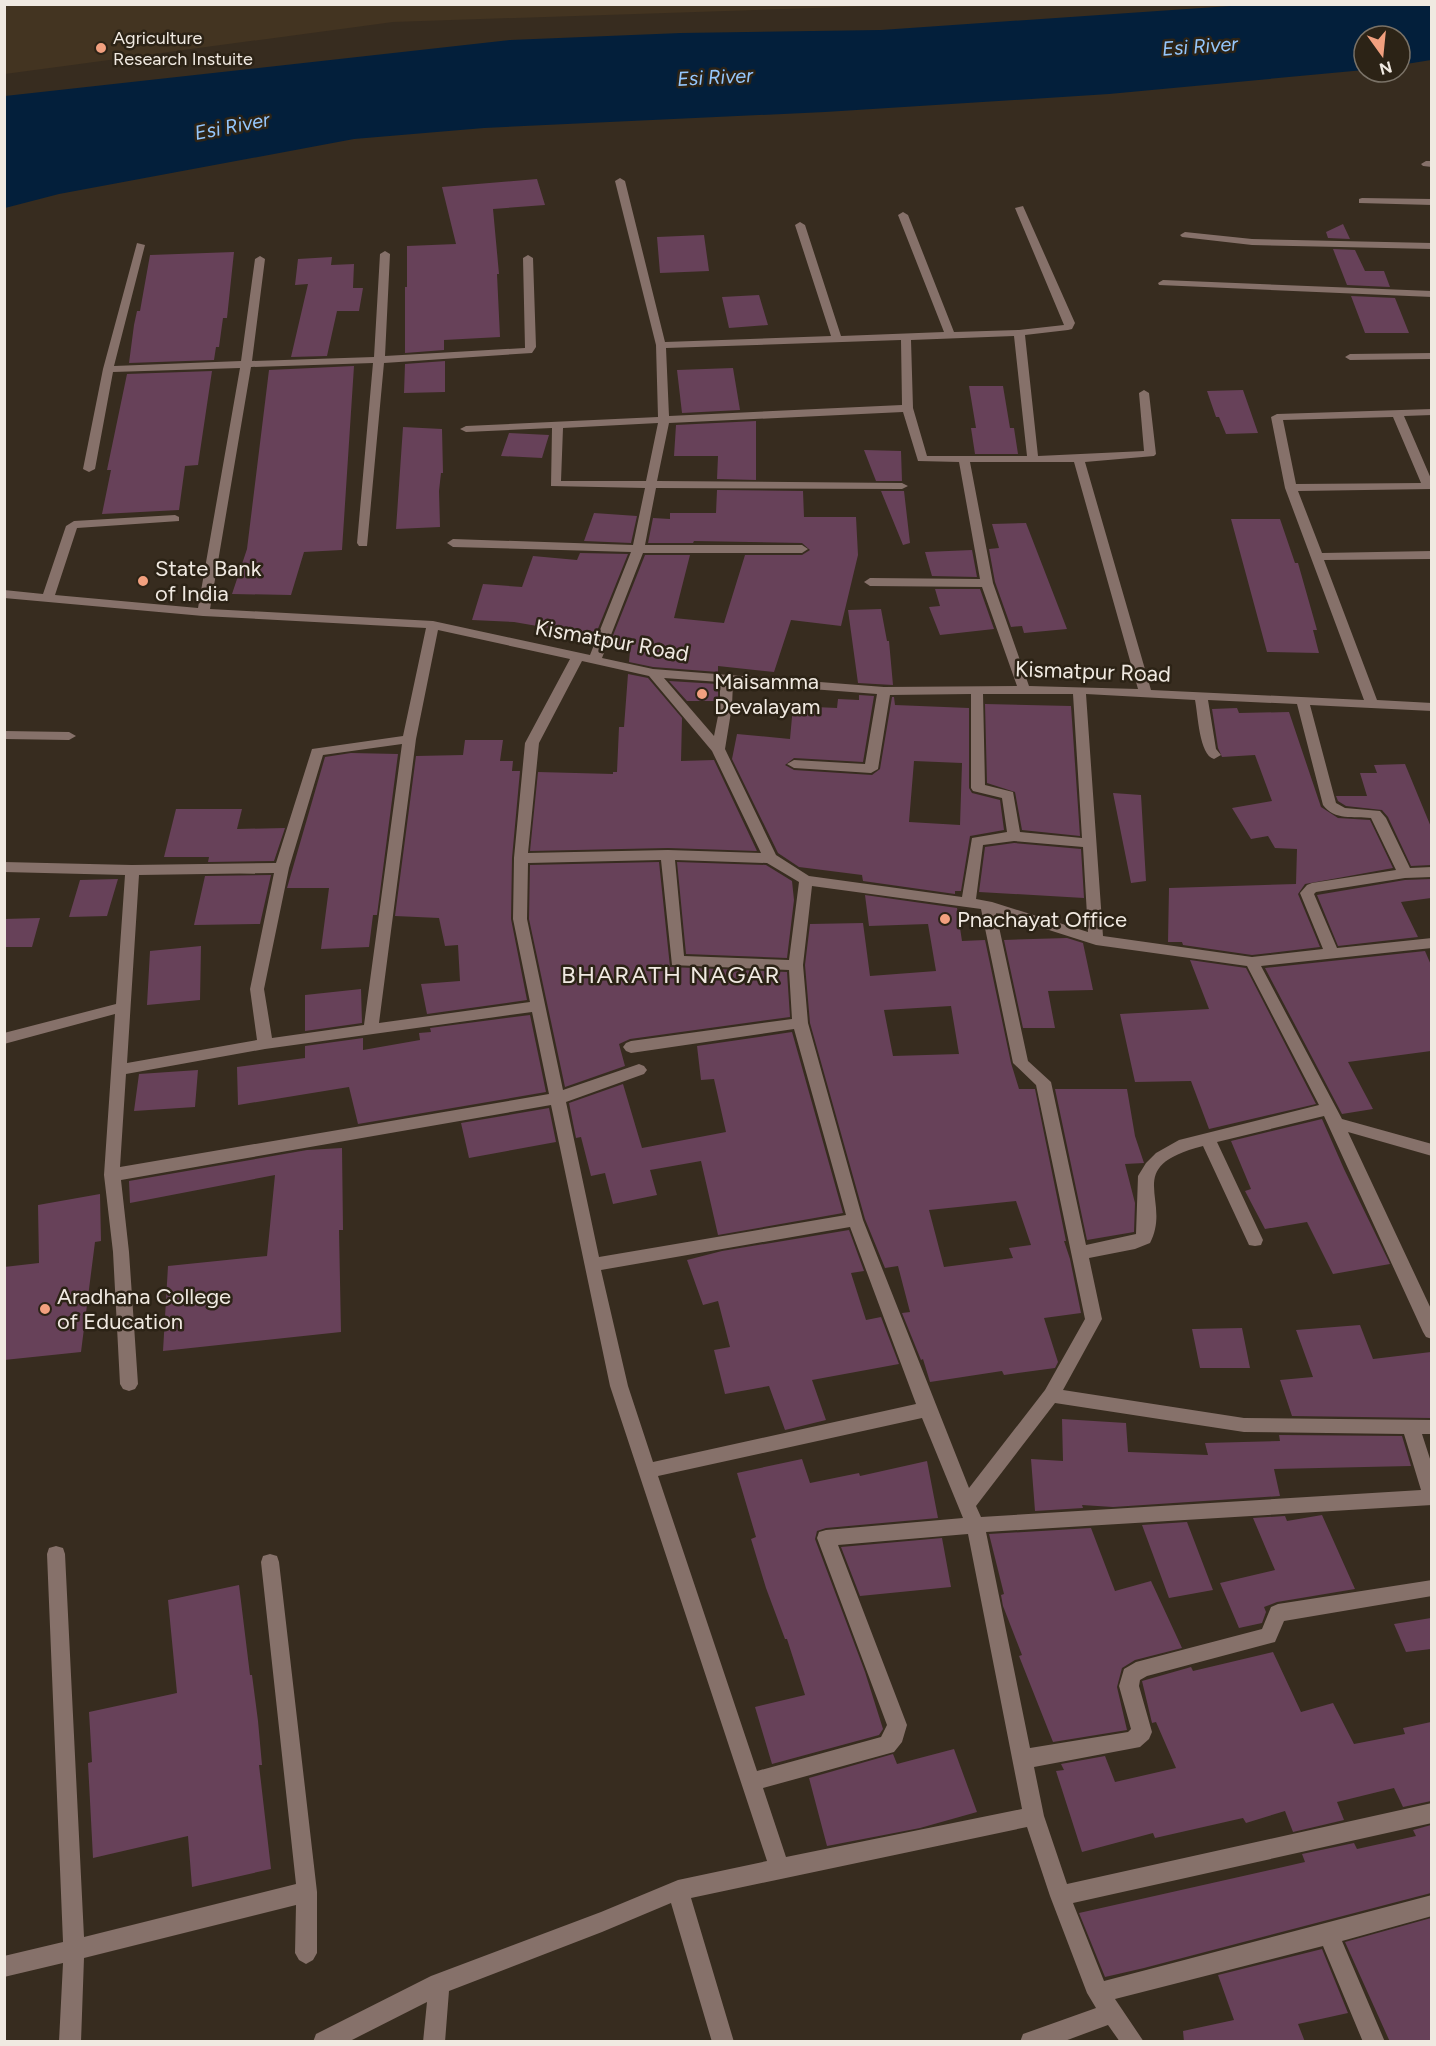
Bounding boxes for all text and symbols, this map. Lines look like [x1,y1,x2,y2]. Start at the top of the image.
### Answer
north arrow [1352,24,1412,84]
place label: Agriculture Research Instuite [113,27,253,70]
water label: Esi River [1161,31,1240,61]
marker: Agriculture Research Instuite [94,41,108,55]
text: N [1377,57,1394,79]
water label: Esi River [676,63,755,91]
water label: Esi River [192,107,273,145]
place label: State Bank of India [155,555,262,607]
marker: State Bank of India [136,574,150,588]
street label: Kismatpur Road [533,614,691,667]
street label: Kismatpur Road [1015,655,1171,688]
place label: Maisamma Devalayam [714,668,820,720]
marker: Maisamma Devalayam [695,687,709,701]
place label: Pnachayat Office [957,906,1127,933]
marker: Pnachayat Office [938,912,952,926]
district label: BHARATH NAGAR [561,960,781,989]
place label: Aradhana College of Education [57,1283,231,1335]
marker: Aradhana College of Education [38,1302,52,1316]

